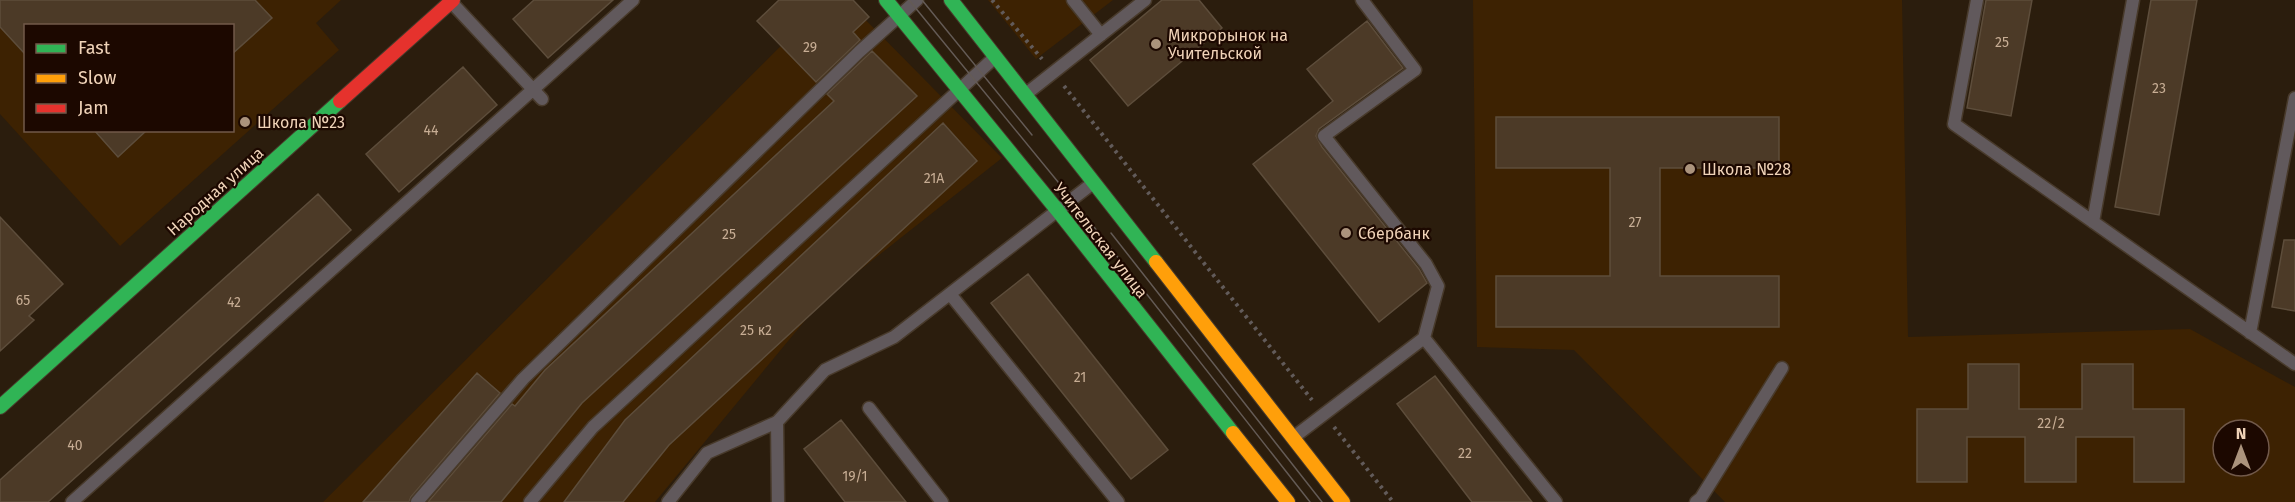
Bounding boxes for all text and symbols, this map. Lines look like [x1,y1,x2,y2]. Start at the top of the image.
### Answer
legend [24,24,234,132]
place label: Микрорынок на Учительской [1168,26,1288,63]
house number: 25 [1995,34,2009,51]
text: Fast [78,37,111,59]
marker: Микрорынок на Учительской [1149,37,1163,51]
house number: 29 [803,39,817,56]
text: Slow [78,67,117,89]
house number: 23 [2152,80,2166,97]
text: Jam [78,97,109,119]
place label: Школа №23 [257,113,345,132]
marker: Школа №23 [238,115,252,129]
house number: 44 [424,122,439,139]
street label: Народная улица [163,143,267,240]
place label: Школа №28 [1702,160,1791,179]
marker: Школа №28 [1683,162,1697,176]
house number: 21А [924,170,944,187]
street label: Учительская улица [1050,179,1152,302]
house number: 27 [1628,214,1642,231]
place label: Сбербанк [1358,224,1430,243]
house number: 25 [722,226,736,243]
marker: Сбербанк [1339,226,1353,240]
house number: 65 [16,292,30,309]
house number: 42 [227,294,241,311]
house number: 25 к2 [740,322,772,339]
house number: 21 [1074,369,1086,386]
house number: 22/2 [2037,415,2065,432]
north arrow [2211,418,2271,478]
text: N [2236,424,2246,443]
house number: 40 [67,437,83,454]
house number: 22 [1458,445,1472,462]
house number: 19/1 [842,468,868,485]

